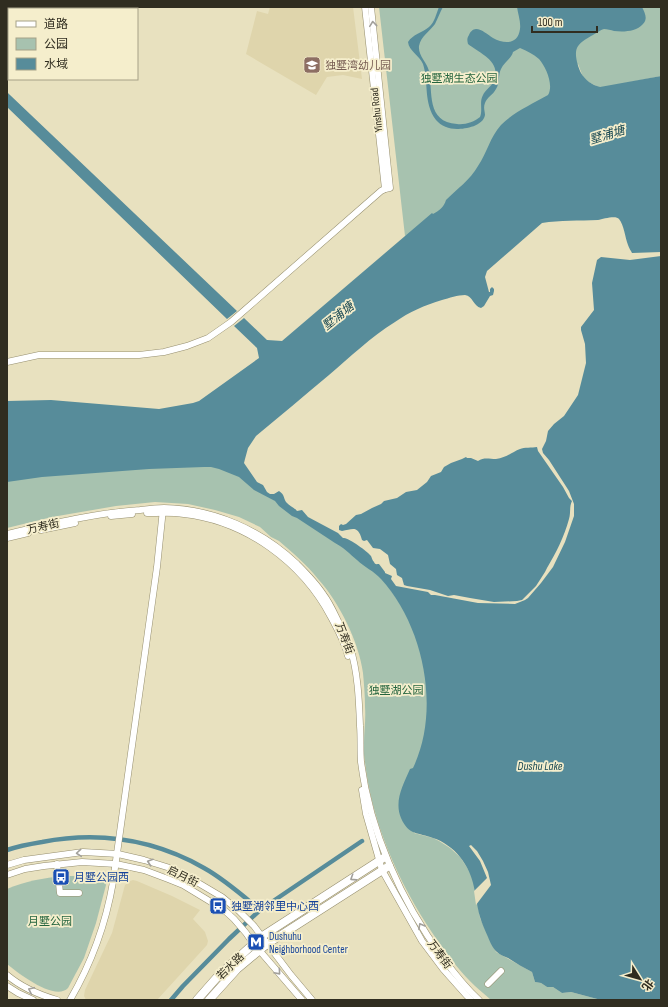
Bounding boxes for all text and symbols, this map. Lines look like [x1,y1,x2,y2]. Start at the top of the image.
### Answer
legend [8,8,138,80]
scale bar [532,8,597,34]
text: 100 m [538,15,563,30]
text: 道路 [44,17,68,32]
one-way arrow [369,21,378,27]
text: 公园 [44,37,68,52]
school or university icon: 独墅湾幼儿园 [302,55,322,75]
text: 水域 [44,57,68,72]
place label: 独墅湾幼儿园 [325,59,391,72]
park label: 独墅湖生态公园 [421,72,498,85]
street label: Yinshu Road [368,87,385,133]
water label: 墅浦塘 [588,122,628,148]
water label: 墅浦塘 [320,298,359,334]
street label: 万寿街 [26,516,61,537]
street label: 万寿街 [333,620,357,656]
park label: 独墅湖公园 [369,684,424,697]
water label: Dushu Lake [518,759,563,774]
one-way arrow [76,848,82,857]
one-way arrow [146,858,153,866]
street label: 启月街 [165,863,200,890]
bus stop icon: 月墅公园西 [51,867,71,887]
place label: 月墅公园西 [74,871,129,884]
one-way arrow [350,873,357,880]
bus stop icon: 独墅湖邻里中心西 [208,896,228,916]
place label: 独墅湖邻里中心西 [231,900,319,913]
park label: 月墅公园 [28,915,72,928]
one-way arrow [418,923,426,930]
place label: Dushuhu Neighborhood Center [269,930,348,956]
metro station icon: Dushuhu Neighborhood Center [246,932,266,952]
street label: 万寿街 [424,937,455,971]
street label: 若水路 [214,950,247,982]
north arrow [620,959,660,999]
one-way arrow [273,967,280,974]
text: 北 [639,976,656,993]
one-way arrow [28,987,35,995]

